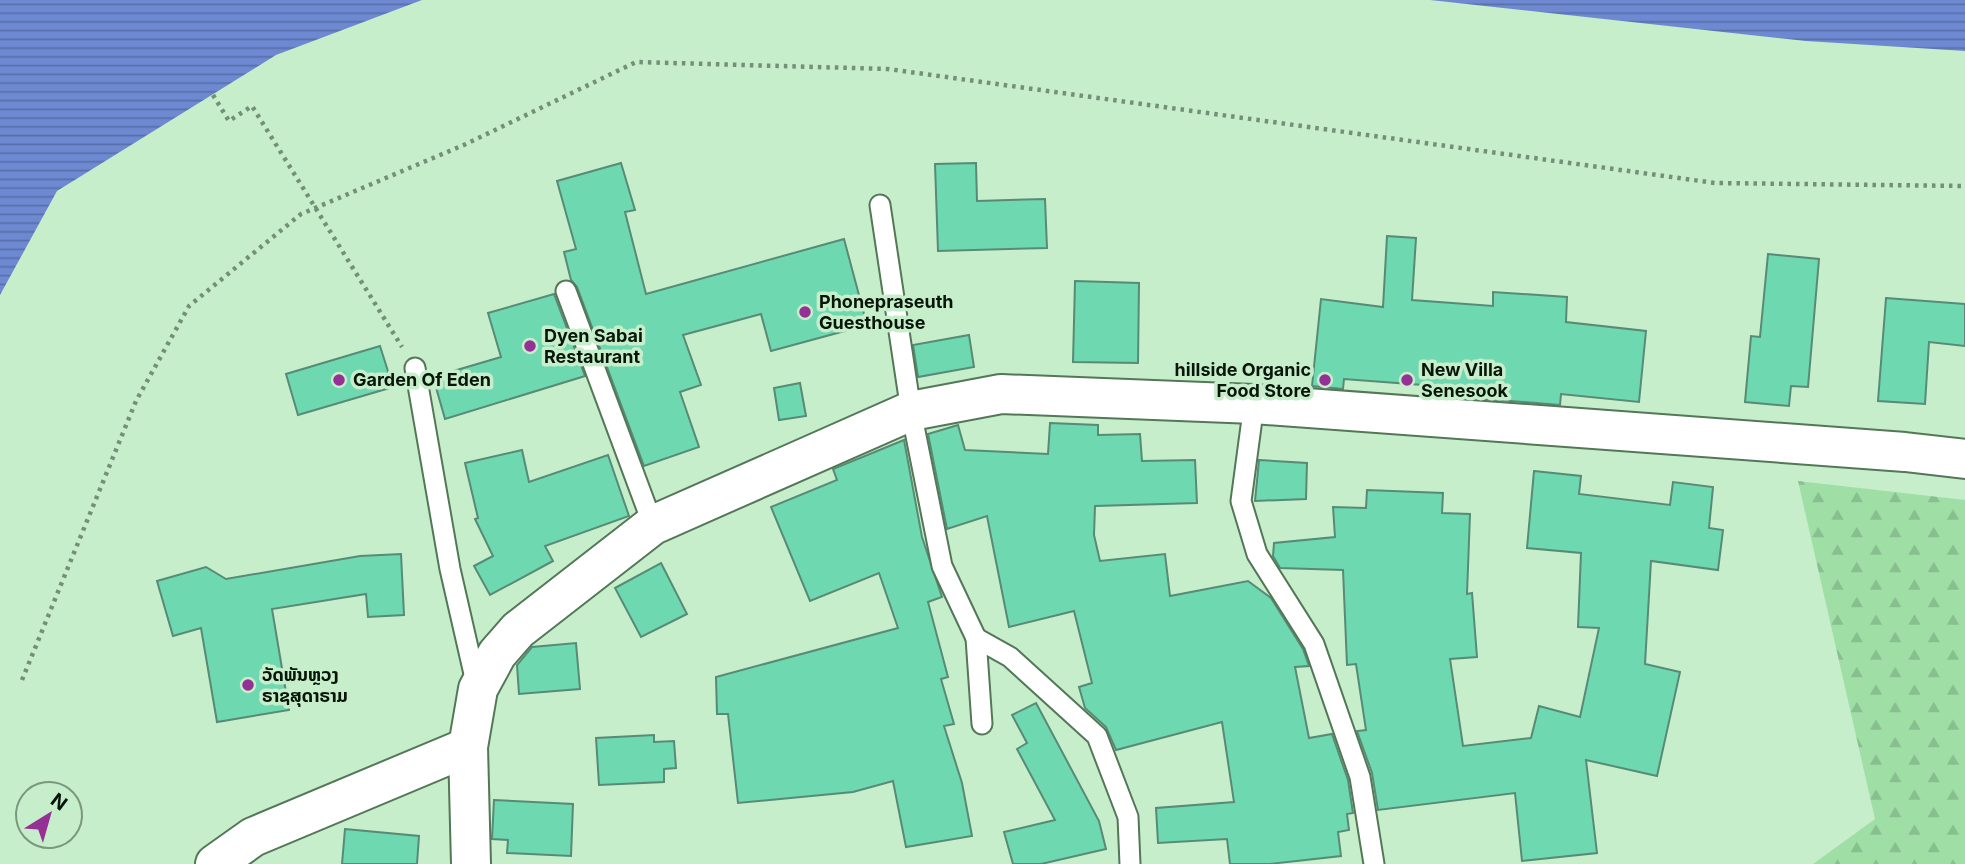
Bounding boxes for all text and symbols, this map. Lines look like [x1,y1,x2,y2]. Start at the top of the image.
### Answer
place label: Phonepraseuth Guesthouse [819,291,954,333]
marker: Phonepraseuth Guesthouse [797,304,813,320]
place label: Dyen Sabai Restaurant [544,325,643,367]
marker: Dyen Sabai Restaurant [522,338,538,354]
place label: hillside Organic Food Store [1175,359,1311,401]
place label: New Villa Senesook [1421,359,1509,401]
place label: Garden Of Eden [353,369,491,390]
marker: Garden Of Eden [331,372,347,388]
marker: hillside Organic Food Store [1317,372,1333,388]
marker: New Villa Senesook [1399,372,1415,388]
place label: ວັດພັນຫຼວງ ຣາຊສຸດາຣາມ [262,664,348,707]
marker: ວັດພັນຫຼວງ ຣາຊສຸດາຣາມ [240,677,256,693]
north arrow [14,780,84,850]
text: N [46,788,72,815]

